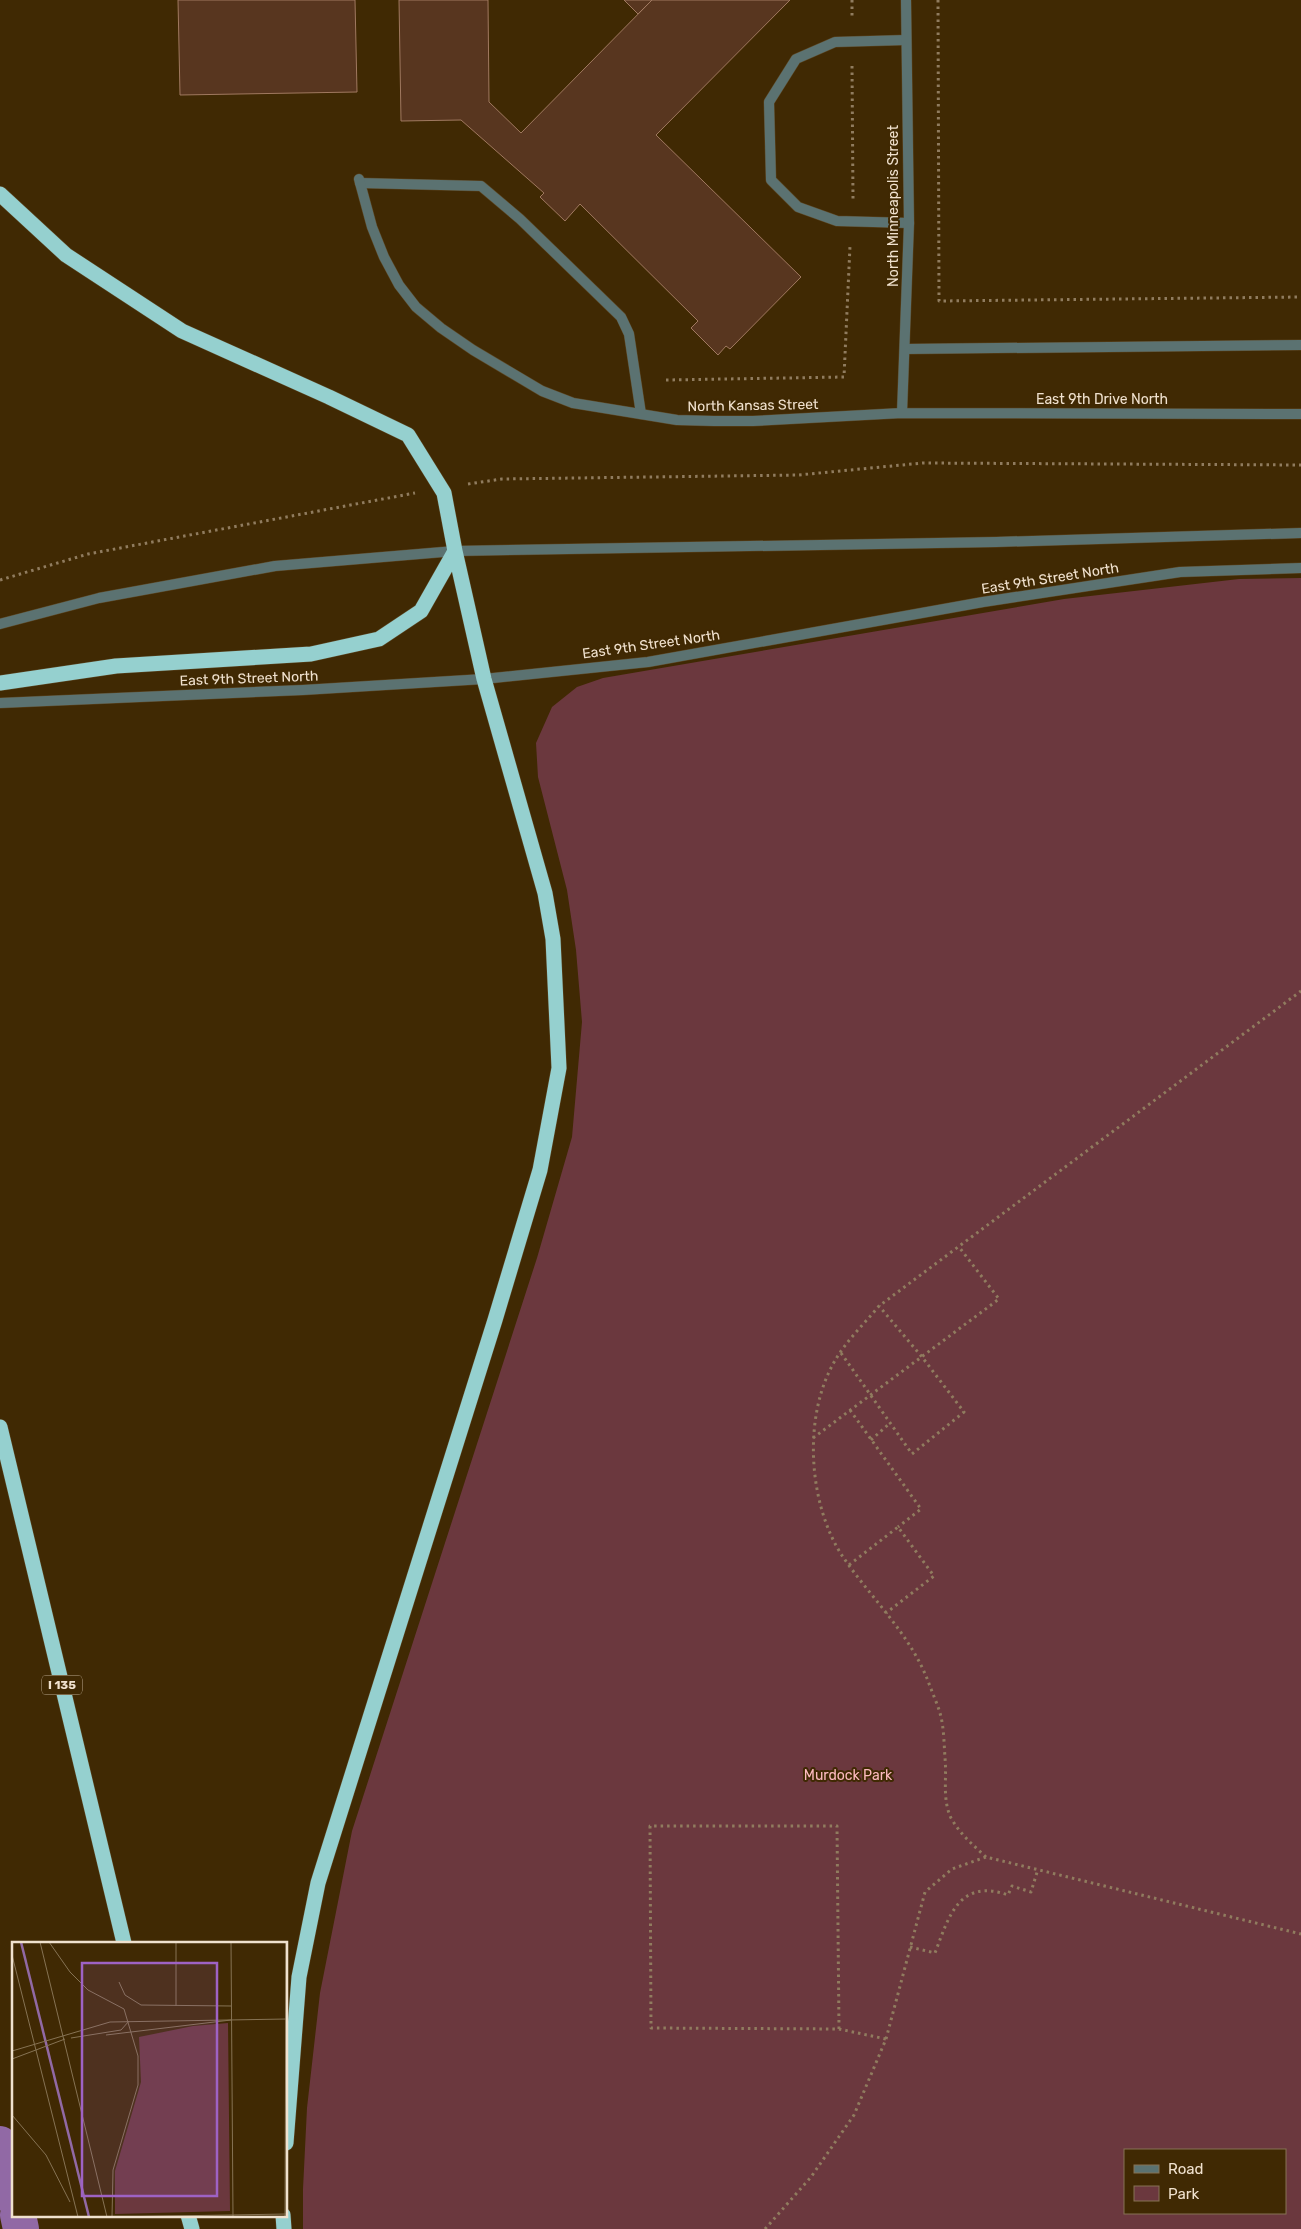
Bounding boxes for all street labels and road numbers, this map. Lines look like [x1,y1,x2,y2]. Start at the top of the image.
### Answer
street label: North Minneapolis Street [885,125,902,287]
street label: East 9th Drive North [1036,391,1168,408]
street label: North Kansas Street [687,396,819,415]
street label: East 9th Street North [980,559,1120,598]
street label: East 9th Street North [581,626,721,663]
street label: East 9th Street North [179,668,319,689]
road number: I 135 [42,1676,82,1694]

